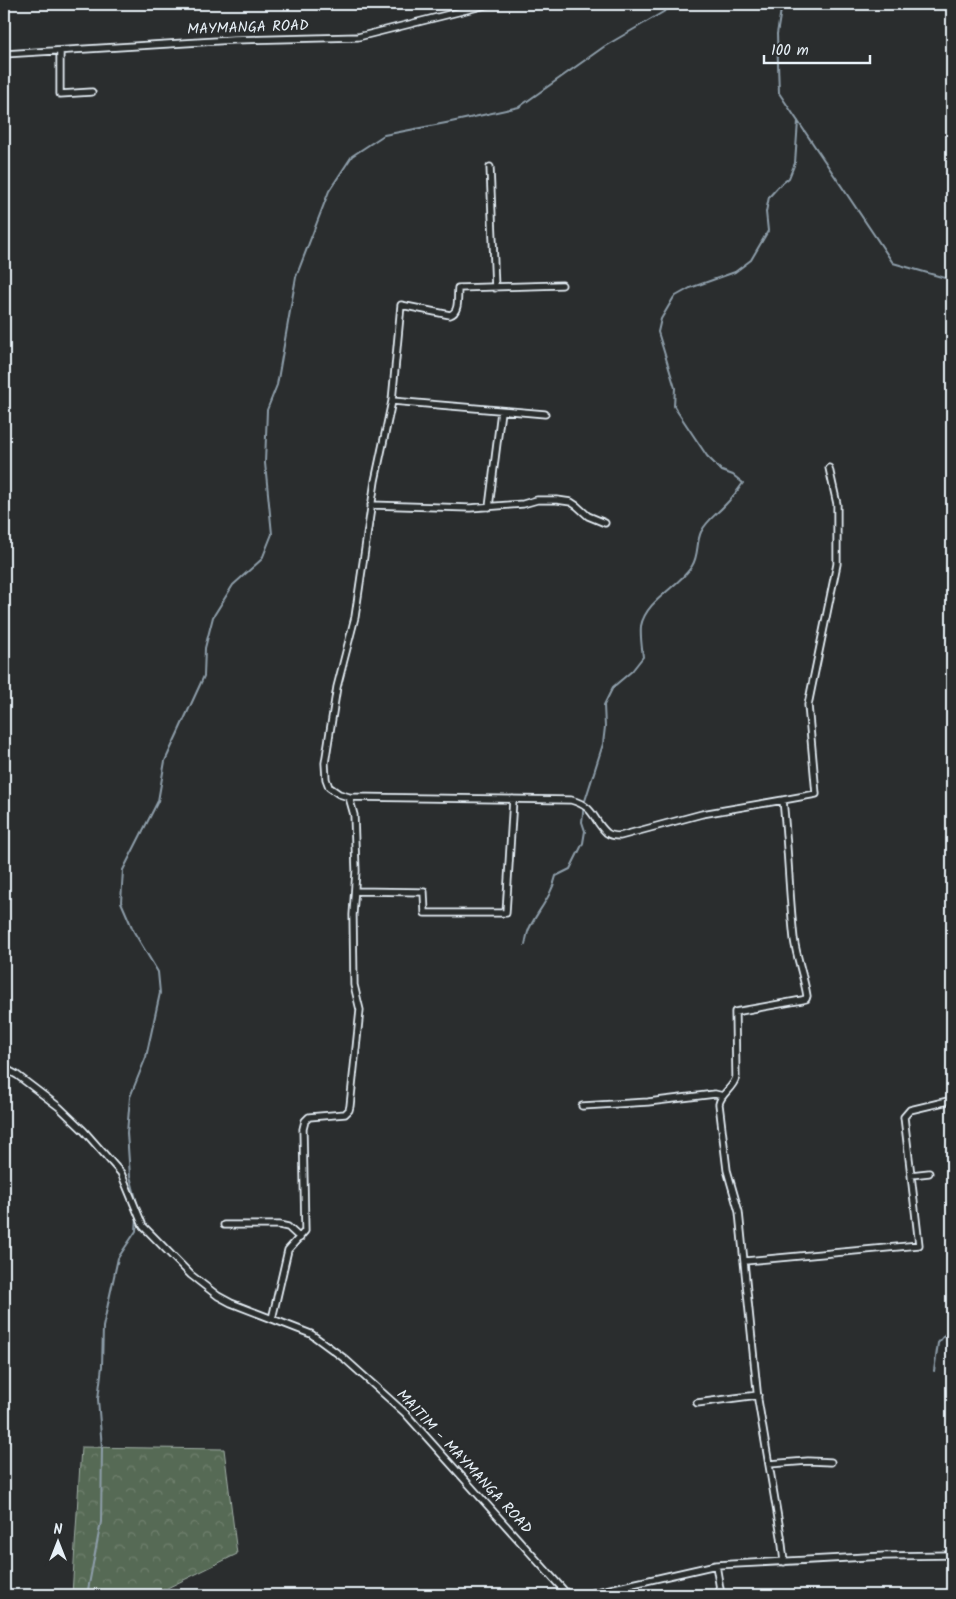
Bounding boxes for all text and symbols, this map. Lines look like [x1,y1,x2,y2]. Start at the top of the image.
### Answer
street label: MAYMANGA ROAD [187,14,310,42]
scale bar [764,32,870,64]
text: 100 m [771,39,809,63]
street label: MAITIM - MAYMANGA ROAD [390,1384,538,1540]
north arrow [32,1516,82,1566]
text: N [54,1519,63,1541]

